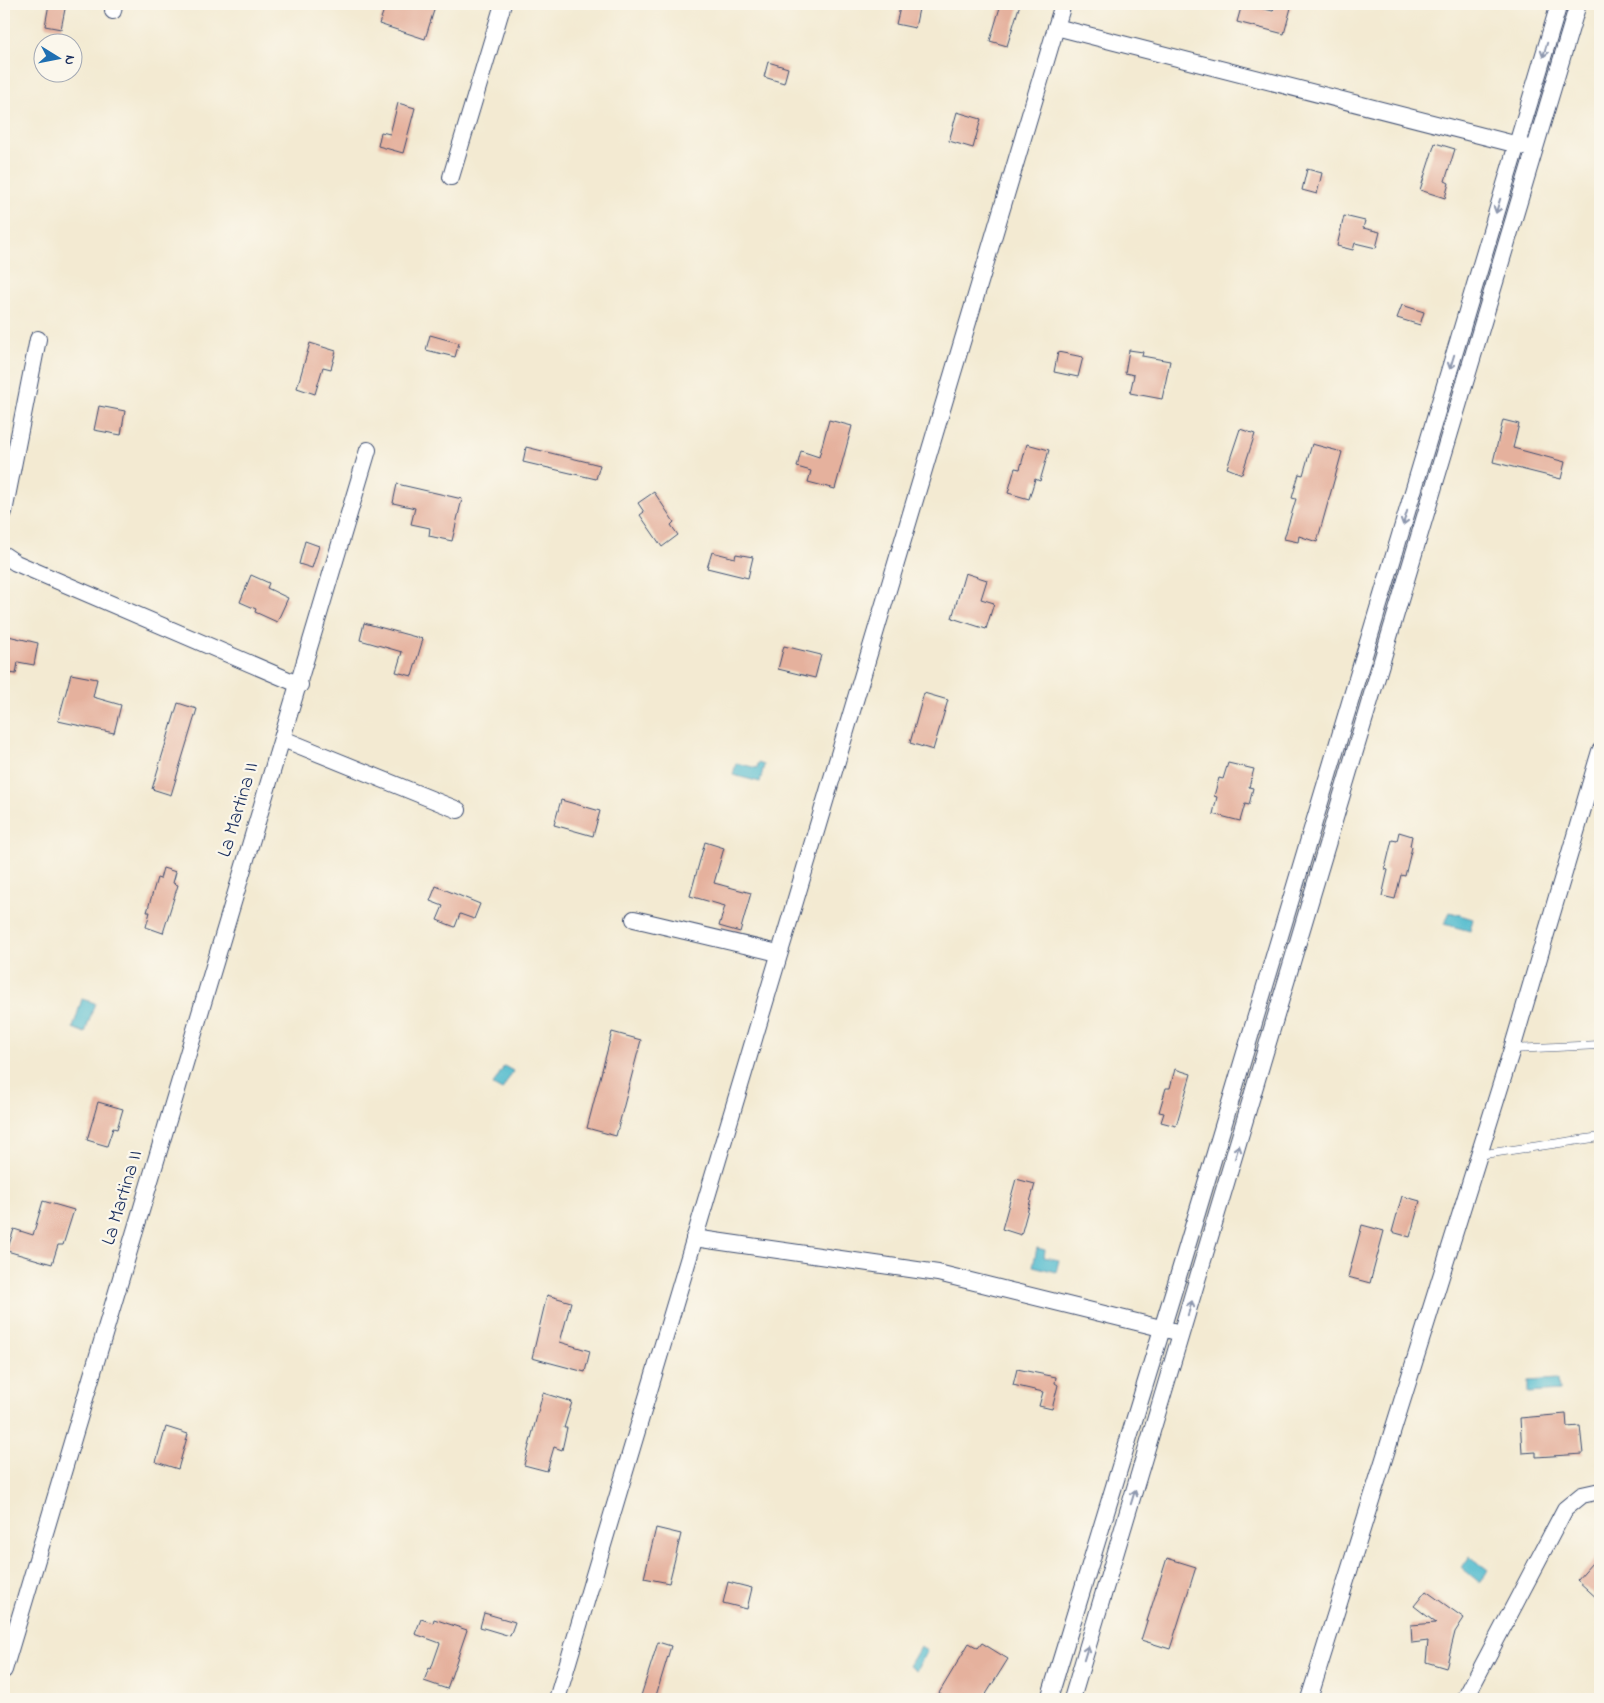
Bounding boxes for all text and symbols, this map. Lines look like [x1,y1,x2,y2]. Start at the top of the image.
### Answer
north arrow [32,32,82,82]
one-way arrow [1539,42,1549,58]
text: N [58,54,80,66]
one-way arrow [1493,198,1503,214]
one-way arrow [1446,353,1456,369]
one-way arrow [1400,509,1410,525]
street label: La Martina II [211,759,267,861]
one-way arrow [1232,1145,1242,1161]
street label: La Martina II [95,1147,151,1249]
one-way arrow [1186,1300,1196,1316]
one-way arrow [1129,1490,1138,1505]
one-way arrow [1082,1645,1092,1661]

